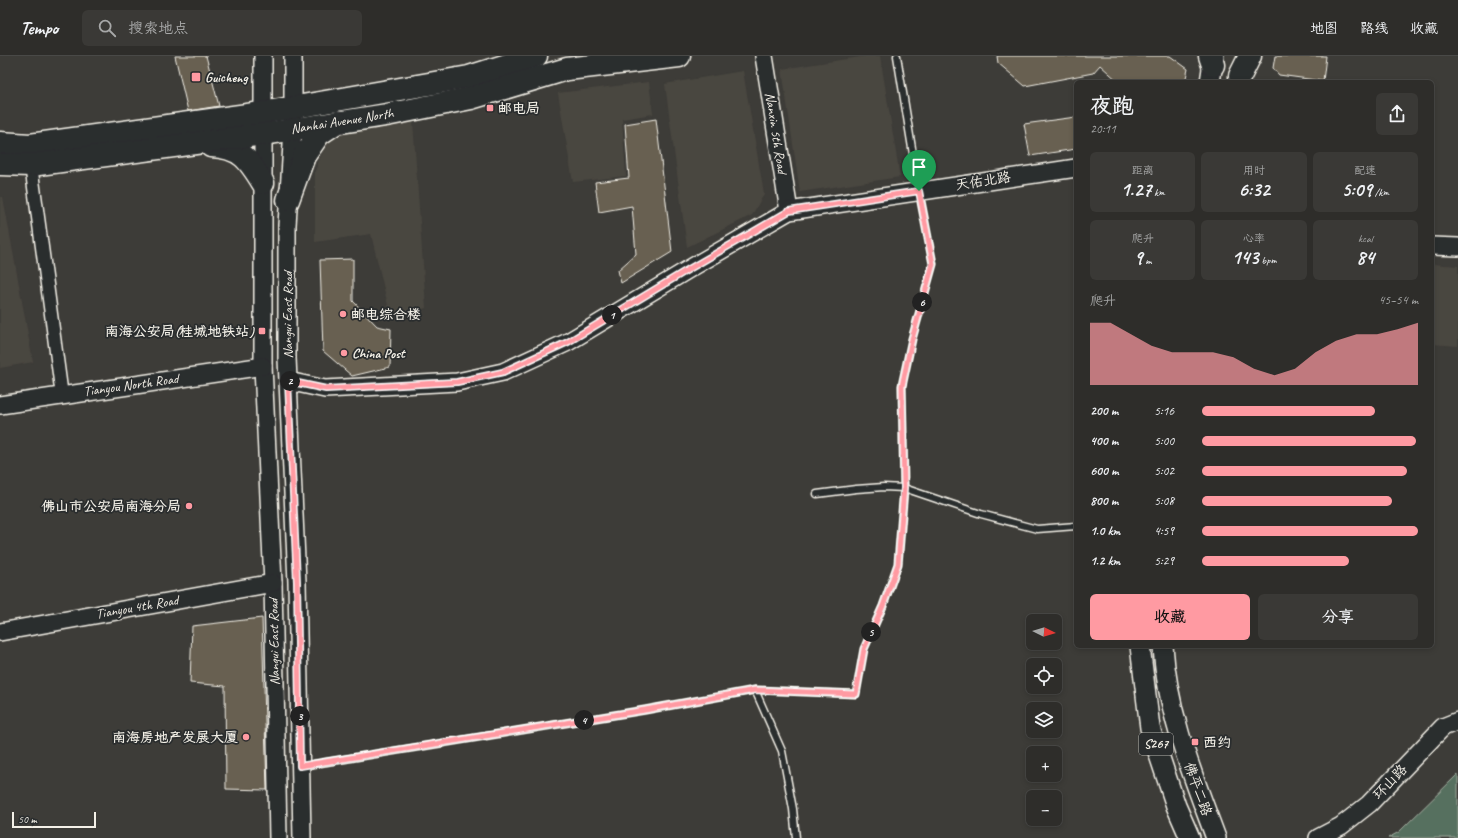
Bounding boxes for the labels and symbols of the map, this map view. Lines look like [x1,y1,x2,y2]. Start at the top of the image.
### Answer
place label: Guicheng [205,69,249,86]
marker: Guicheng [190,71,202,83]
street label: Nanxin 5th Road [761,91,791,177]
place label: 邮电局 [498,100,540,117]
marker: 邮电局 [485,103,495,113]
street label: Nanhai Avenue North [289,104,396,138]
pin [902,150,936,191]
street label: 天佑北路 [954,168,1012,194]
street label: Nangui East Road [279,269,296,358]
pin: 6 [912,292,932,312]
pin: 1 [602,305,622,325]
place label: 邮电综合楼 [351,306,421,323]
marker: 邮电综合楼 [338,309,348,319]
place label: 南海公安局(桂城地铁站) [105,323,255,340]
marker: 南海公安局(桂城地铁站) [257,326,267,336]
place label: China Post [352,345,406,362]
marker: China Post [339,348,349,358]
street label: Tianyou North Road [83,370,182,400]
pin: 2 [280,371,300,391]
place label: 佛山市公安局南海分局 [41,498,181,515]
marker: 佛山市公安局南海分局 [184,501,194,511]
street label: Tianyou 4th Road [94,591,182,623]
street label: Nangui East Road [265,596,283,686]
north arrow [1026,614,1062,650]
pin: 5 [861,622,881,642]
pin: 3 [290,706,310,726]
pin: 4 [574,710,594,730]
place label: 南海房地产发展大厦 [112,729,238,746]
marker: 南海房地产发展大厦 [241,732,251,742]
road number: S267 [1139,733,1173,755]
place label: 西约 [1203,734,1231,751]
marker: 西约 [1190,737,1200,747]
street label: 佛平二路 [1180,760,1216,818]
street label: 环山路 [1369,761,1411,803]
scale bar [12,810,96,829]

